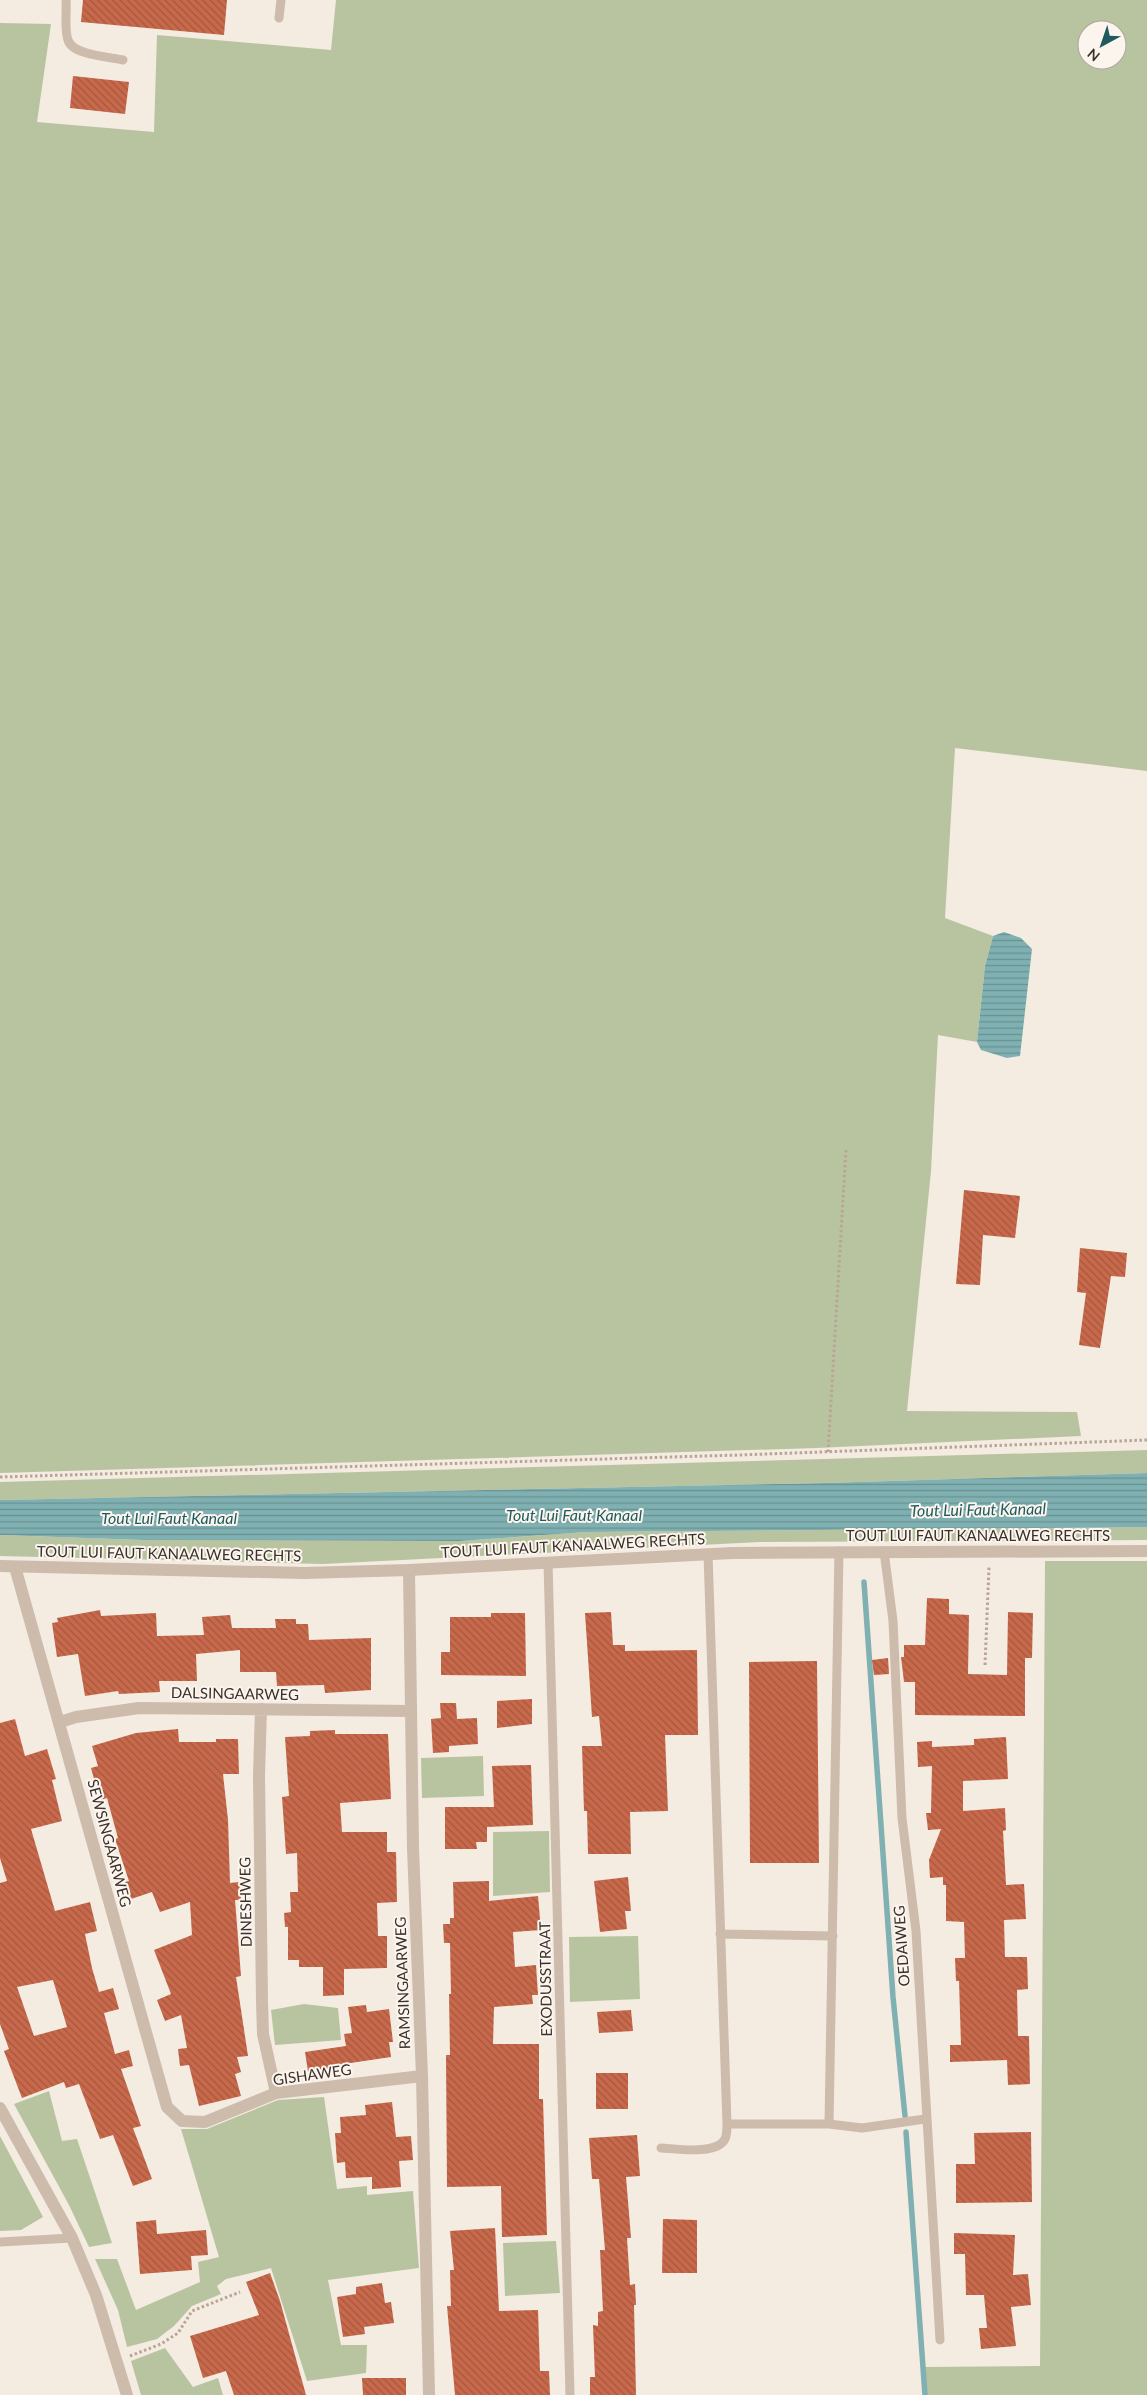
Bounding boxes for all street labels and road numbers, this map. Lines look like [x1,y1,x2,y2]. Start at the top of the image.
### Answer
street label: TOUT LUI FAUT KANAALWEG RECHTS [846,1526,1110,1544]
street label: TOUT LUI FAUT KANAALWEG RECHTS [440,1529,706,1561]
street label: TOUT LUI FAUT KANAALWEG RECHTS [37,1542,301,1564]
street label: DALSINGAARWEG [171,1683,299,1703]
street label: SEWSINGAARWEG [84,1777,136,1909]
street label: DINESHWEG [235,1857,255,1947]
street label: OEDAIWEG [889,1905,913,1987]
street label: RAMSINGAARWEG [391,1916,413,2050]
street label: EXODUSSTRAAT [535,1921,555,2037]
street label: GISHAWEG [272,2060,352,2088]

